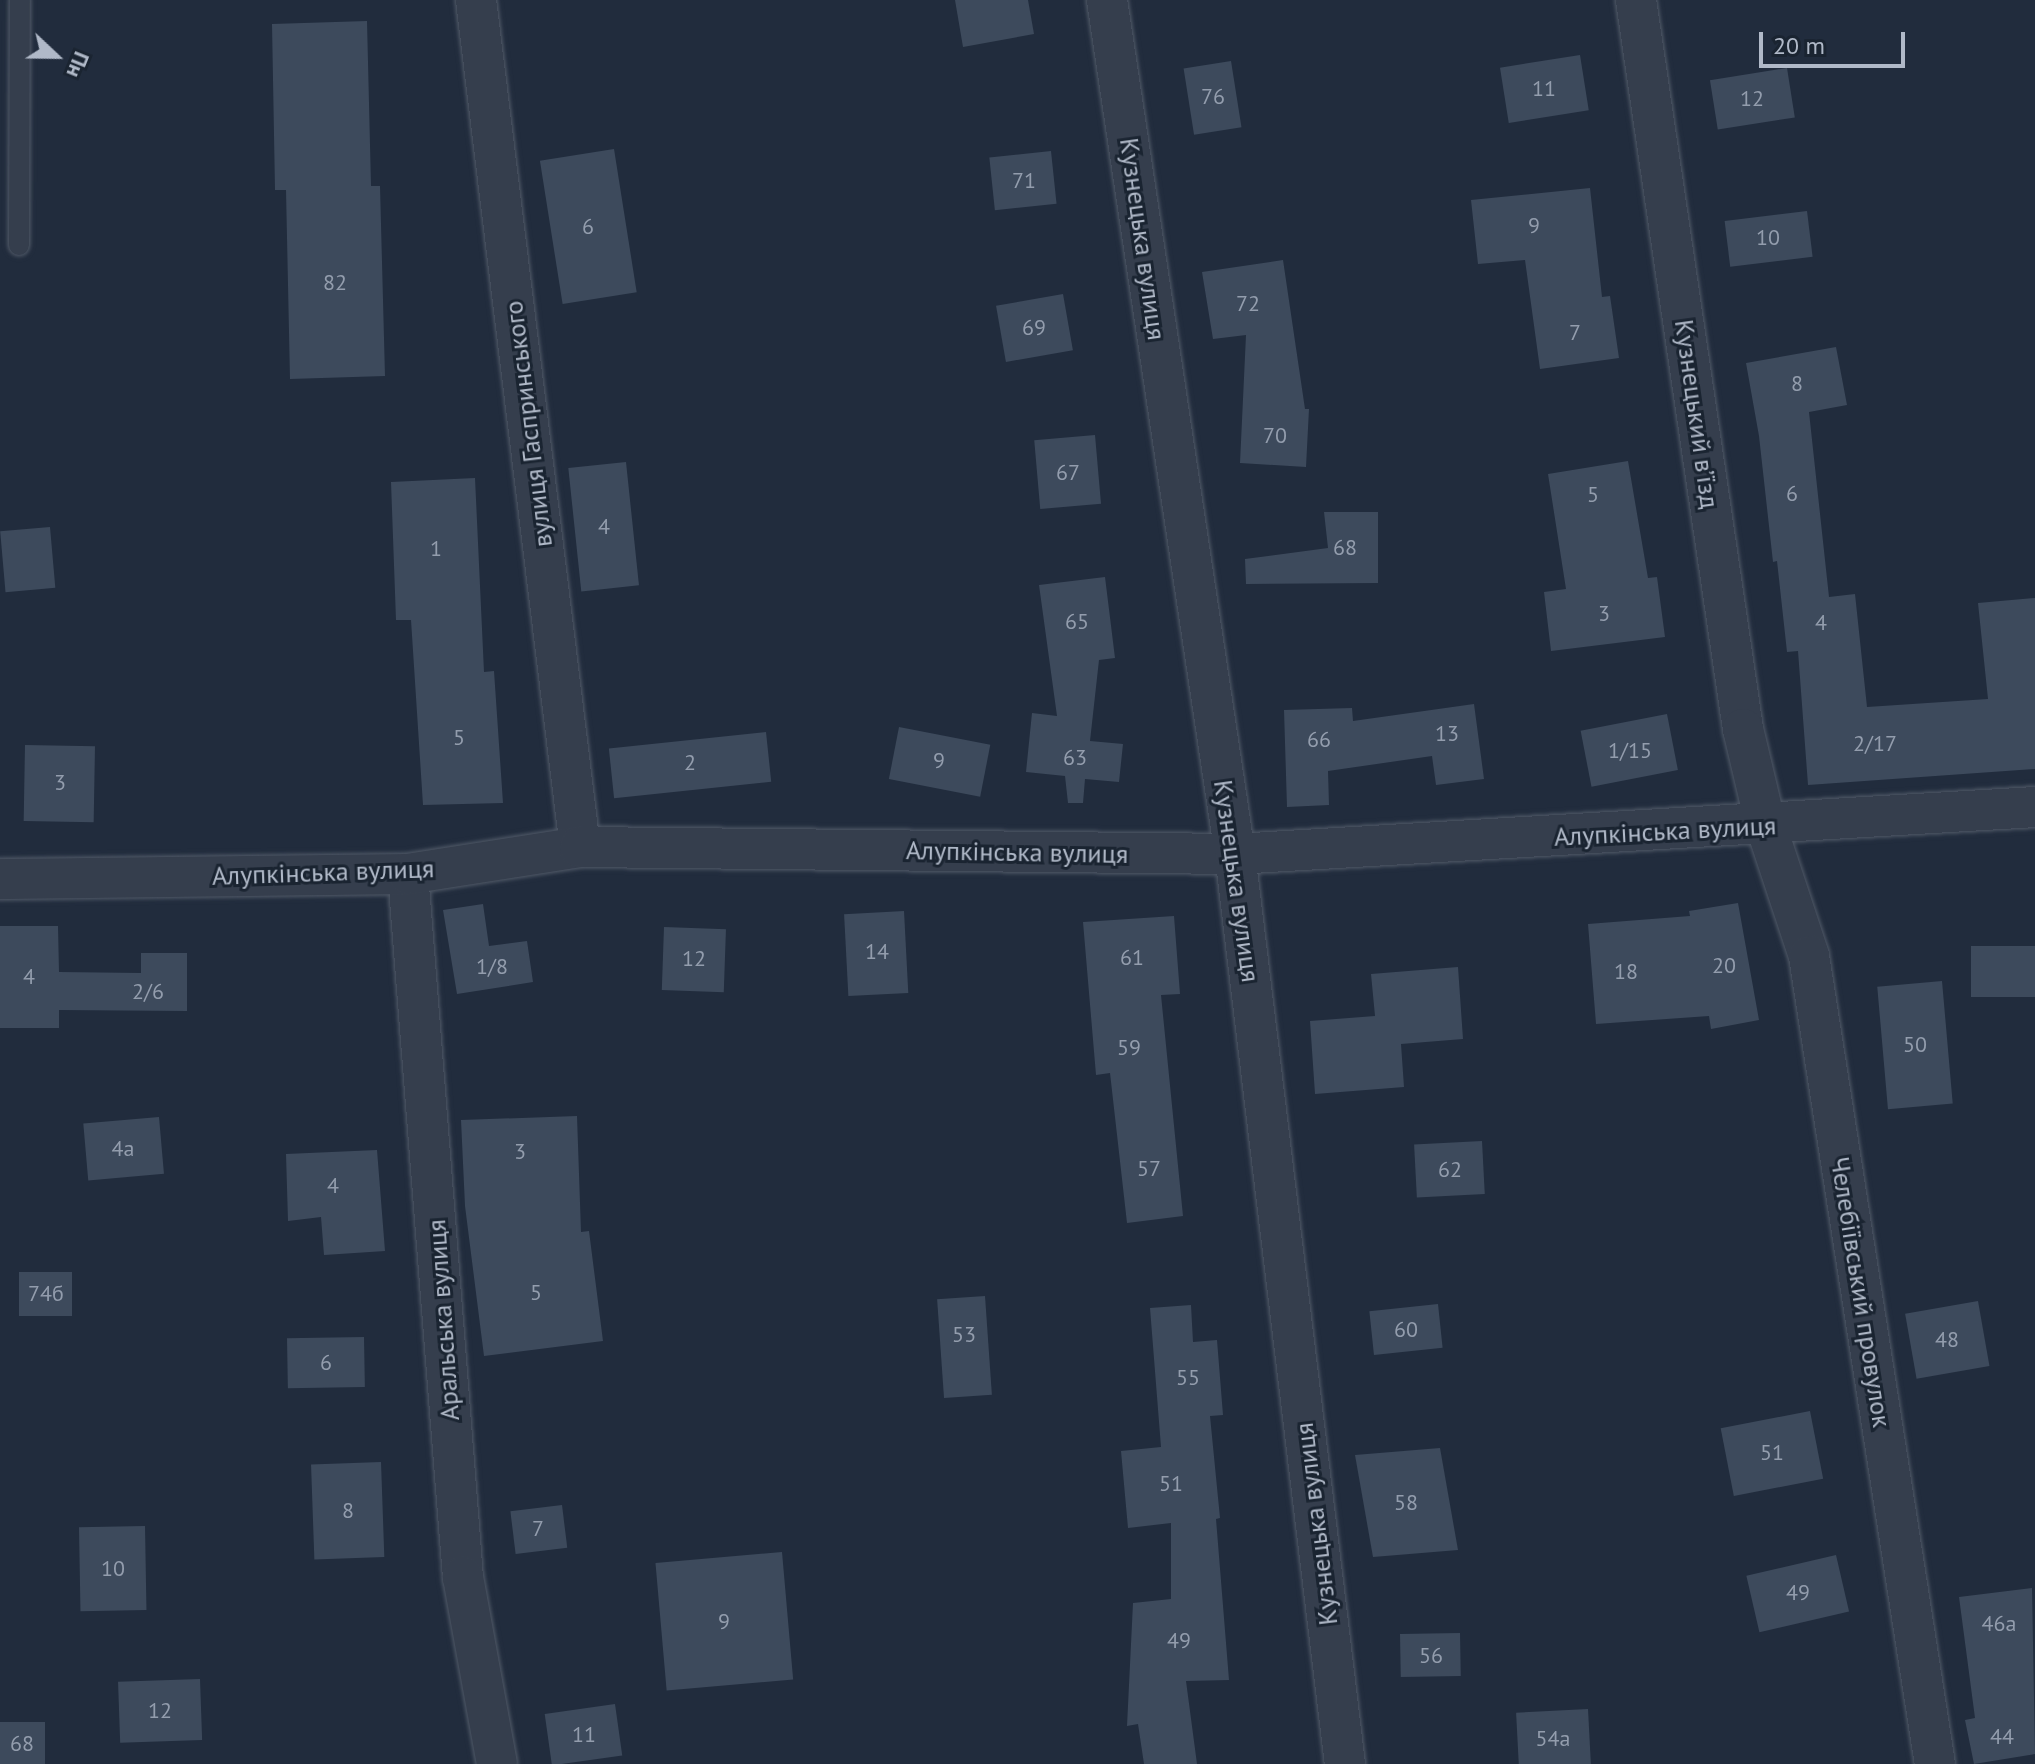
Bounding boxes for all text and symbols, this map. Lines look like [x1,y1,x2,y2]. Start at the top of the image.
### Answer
north arrow [16,16,96,96]
scale bar [1763,16,1909,66]
text: 20 m [1773,30,1825,61]
text: Пн [60,48,96,82]
house number: 11 [1532,76,1556,102]
house number: 76 [1201,84,1225,110]
house number: 12 [1740,86,1764,112]
street label: Кузнецька вулиця [1113,136,1173,342]
house number: 71 [1012,168,1036,194]
house number: 9 [1528,213,1540,239]
house number: 6 [582,214,594,240]
house number: 10 [1756,225,1780,251]
house number: 82 [323,270,347,296]
house number: 72 [1236,291,1260,317]
street label: вулиця Гаспринського [497,299,559,549]
house number: 69 [1022,315,1046,341]
street label: Кузнецький в’їзд [1668,318,1726,510]
house number: 7 [1569,320,1581,346]
house number: 8 [1791,371,1803,397]
house number: 70 [1263,423,1287,449]
house number: 67 [1056,460,1080,486]
house number: 6 [1786,481,1798,507]
house number: 5 [1587,482,1599,508]
house number: 4 [598,514,610,540]
house number: 68 [1333,535,1357,561]
house number: 1 [430,536,442,562]
house number: 3 [1598,601,1610,627]
house number: 65 [1065,609,1089,635]
house number: 4 [1815,610,1827,636]
house number: 13 [1435,721,1459,747]
house number: 5 [453,725,465,751]
house number: 66 [1307,727,1331,753]
house number: 2/17 [1853,731,1897,757]
house number: 1/15 [1608,738,1652,764]
house number: 63 [1063,745,1087,771]
house number: 9 [933,748,945,774]
house number: 2 [684,750,696,776]
house number: 3 [54,770,66,796]
street label: Кузнецька вулиця [1207,778,1267,984]
street label: Алупкінська вулиця [1553,810,1777,852]
street label: Алупкінська вулиця [906,834,1128,870]
street label: Алупкінська вулиця [211,853,435,891]
house number: 14 [865,939,889,965]
house number: 61 [1120,945,1144,971]
house number: 12 [682,946,706,972]
house number: 20 [1712,953,1736,979]
house number: 1/8 [476,954,508,980]
house number: 18 [1614,959,1638,985]
house number: 4 [23,964,35,990]
house number: 2/6 [132,979,164,1005]
house number: 50 [1903,1032,1927,1058]
house number: 59 [1117,1035,1141,1061]
house number: 4а [112,1136,134,1162]
house number: 3 [514,1139,526,1165]
street label: Челебіївський провулок [1824,1155,1898,1429]
house number: 57 [1137,1156,1161,1182]
house number: 62 [1438,1157,1462,1183]
house number: 4 [327,1173,339,1199]
street label: Аральська вулиця [420,1218,466,1422]
house number: 5 [530,1280,542,1306]
house number: 74б [28,1281,64,1307]
house number: 60 [1394,1317,1418,1343]
house number: 53 [952,1322,976,1348]
house number: 48 [1935,1327,1959,1353]
house number: 6 [320,1350,332,1376]
house number: 55 [1176,1365,1200,1391]
street label: Кузнецька вулиця [1288,1421,1344,1627]
house number: 51 [1760,1440,1784,1466]
house number: 51 [1159,1471,1183,1497]
house number: 58 [1394,1490,1418,1516]
house number: 8 [342,1498,354,1524]
house number: 7 [532,1516,544,1542]
house number: 10 [101,1556,125,1582]
house number: 49 [1786,1580,1810,1606]
house number: 9 [718,1609,730,1635]
house number: 46а [1982,1611,2016,1637]
house number: 49 [1167,1628,1191,1654]
house number: 56 [1419,1643,1443,1669]
house number: 12 [148,1698,172,1724]
house number: 11 [572,1722,596,1748]
house number: 44 [1990,1724,2014,1750]
house number: 54а [1536,1726,1570,1752]
house number: 68 [10,1731,34,1757]

